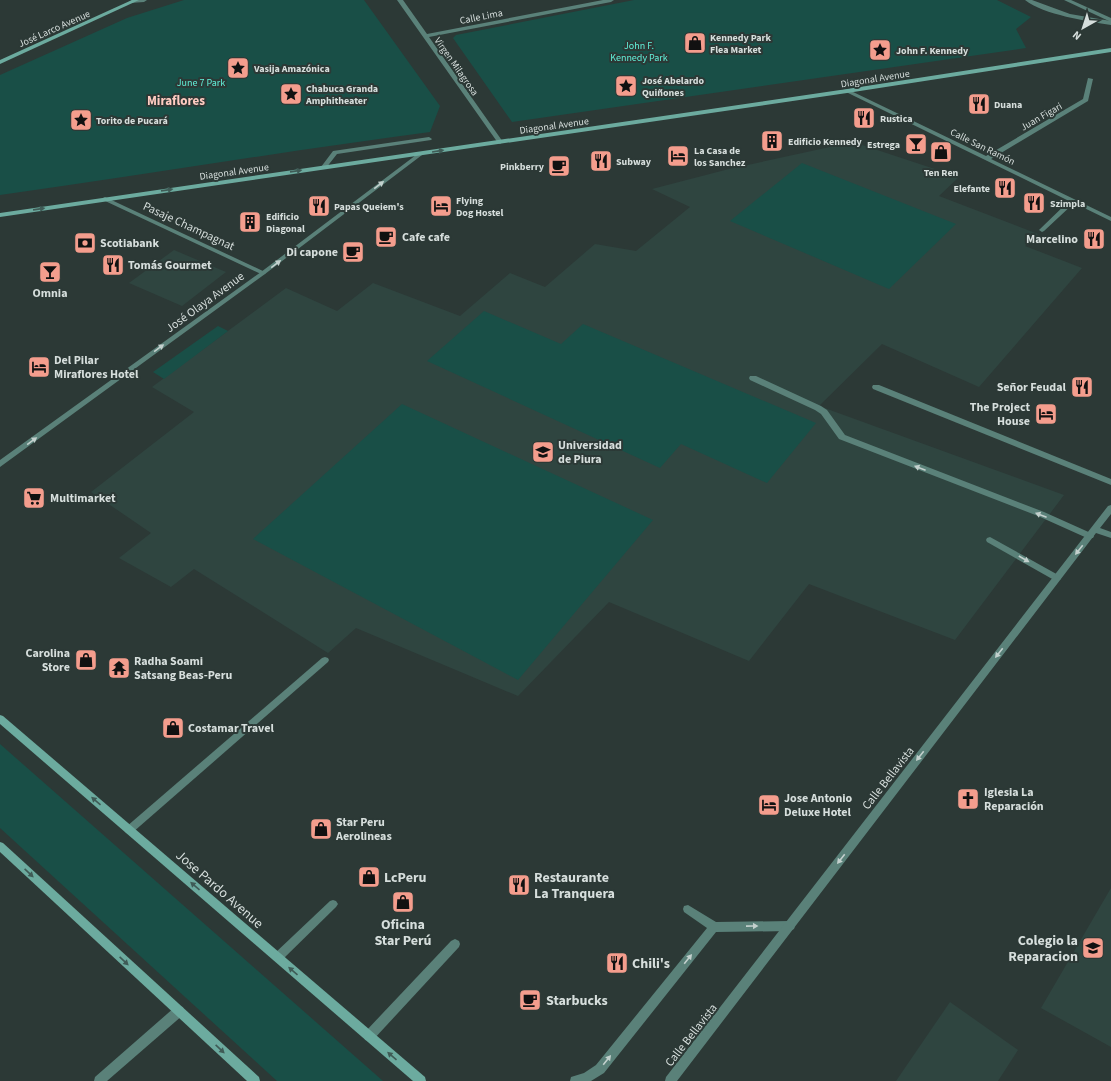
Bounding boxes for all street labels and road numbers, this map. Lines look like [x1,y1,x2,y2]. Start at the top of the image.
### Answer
street label: Calle Lima [459,6,504,28]
street label: José Larco Avenue [16,7,93,51]
street label: Virgen Milagrosa [431,34,482,99]
street label: Diagonal Avenue [840,67,911,91]
street label: Juan Figari [1018,99,1065,134]
street label: Diagonal Avenue [519,114,590,138]
street label: Calle San Ramón [948,125,1017,169]
street label: Diagonal Avenue [199,160,270,184]
street label: Pasaje Champagnat [140,198,237,255]
street label: José Olaya Avenue [162,268,248,337]
street label: Calle Bellavista [858,743,918,813]
street label: Jose Pardo Avenue [171,846,268,934]
street label: Calle Bellavista [661,1000,721,1070]

